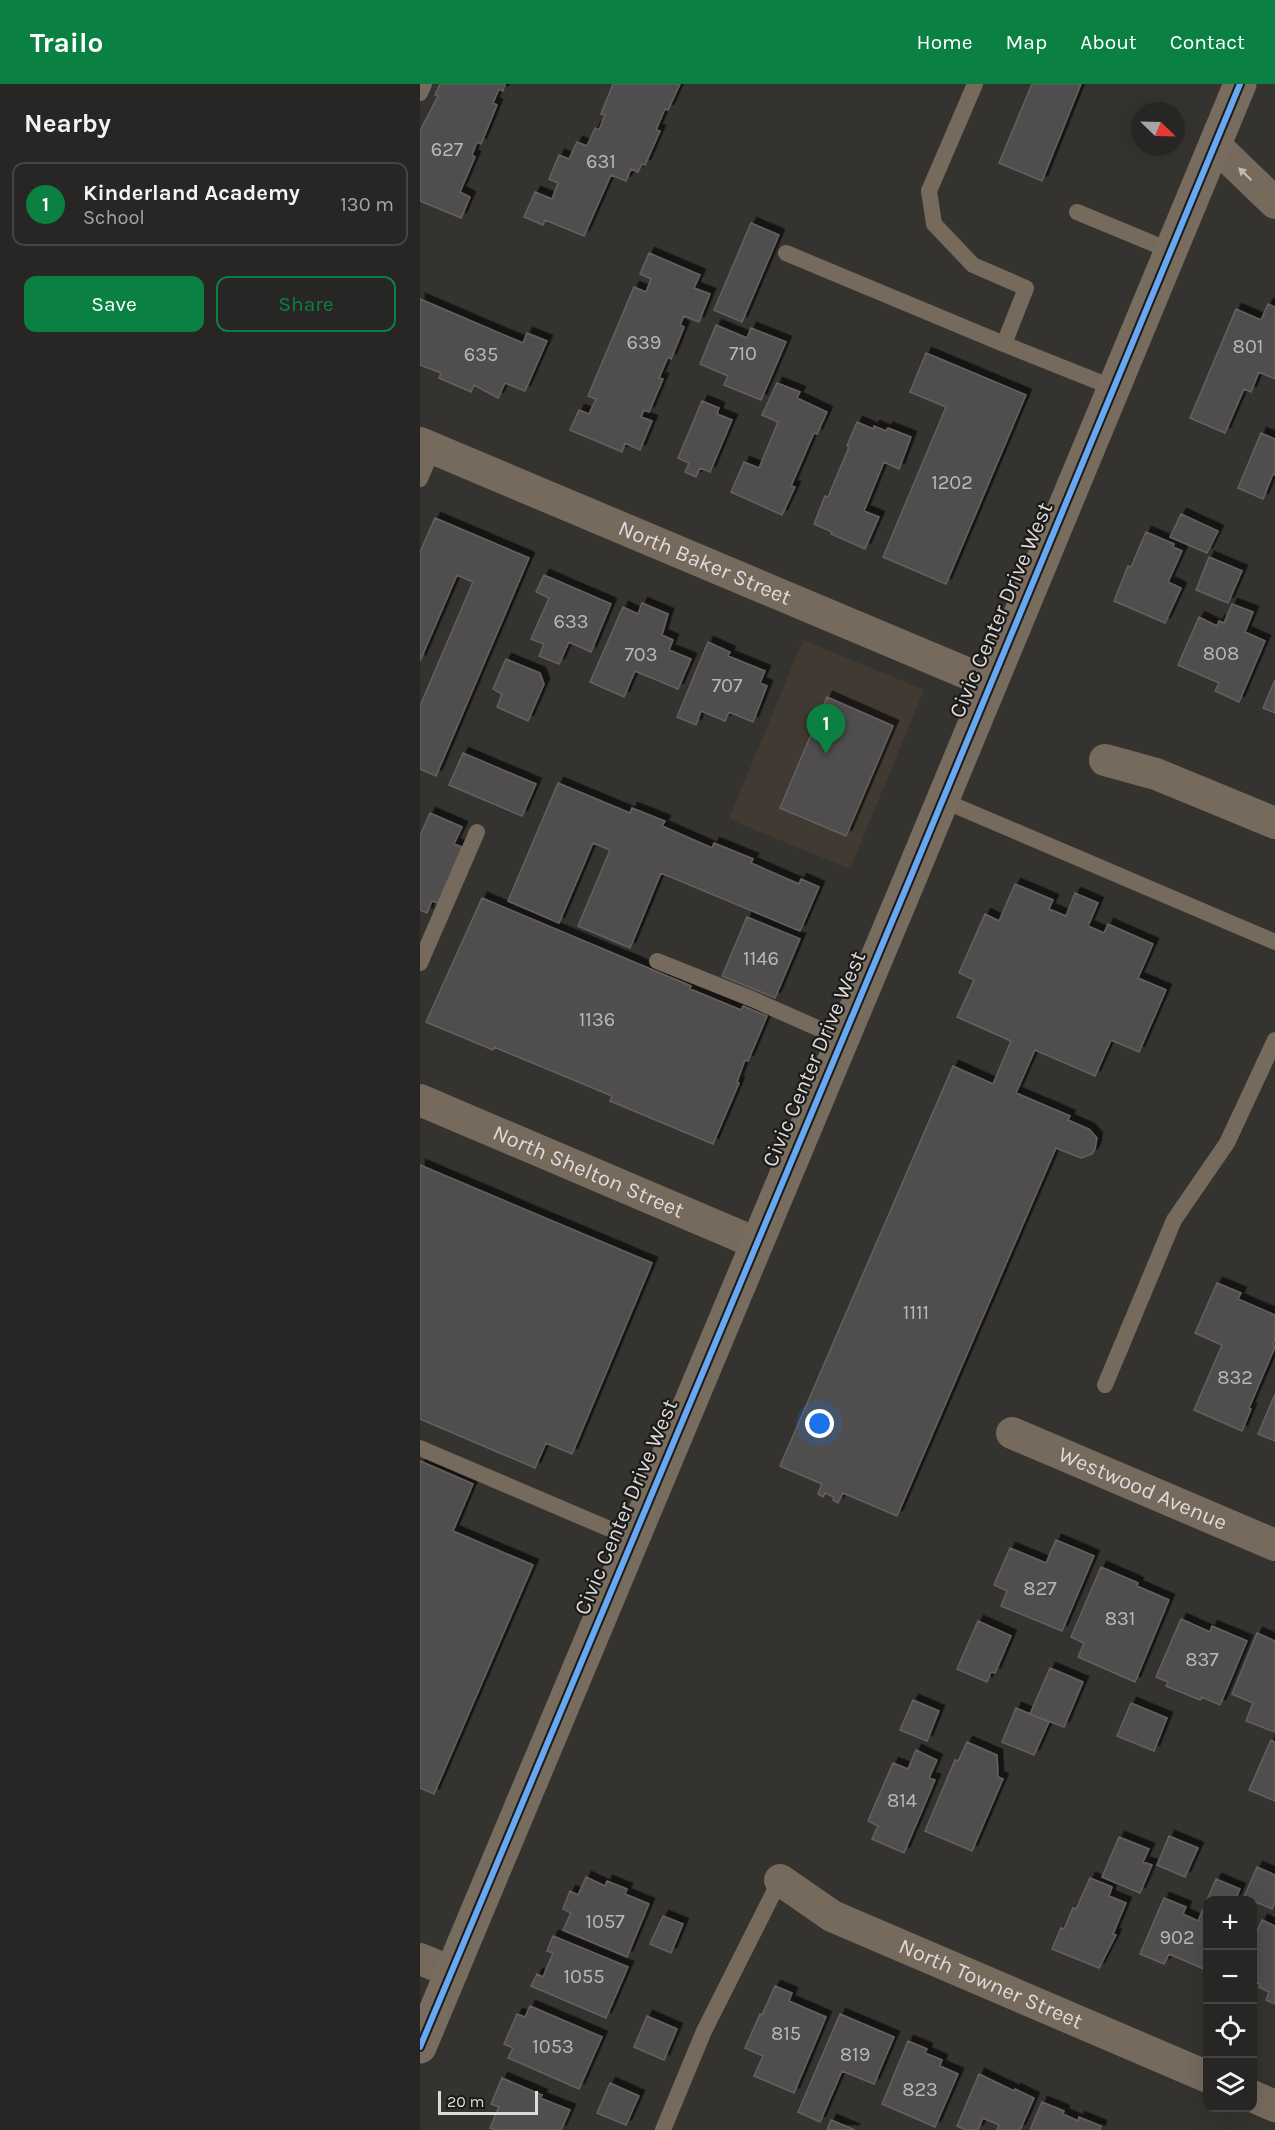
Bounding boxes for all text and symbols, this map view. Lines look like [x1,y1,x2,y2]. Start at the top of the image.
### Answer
text: Trailo [30,26,103,59]
text: Home [917,30,973,54]
text: Map [1006,30,1047,54]
text: About [1080,30,1137,54]
text: Contact [1170,30,1245,54]
north arrow [1131,102,1185,156]
text: Nearby [24,108,111,139]
house number: 627 [431,138,464,161]
house number: 631 [586,150,616,173]
one-way arrow [1239,168,1253,182]
text: Kinderland Academy [83,180,300,206]
text: 1 [42,193,49,216]
text: 130 m [340,193,394,216]
text: School [83,206,145,229]
button: Save [24,276,204,332]
button: Share [216,276,396,332]
house number: 639 [627,331,661,354]
house number: 801 [1233,335,1263,358]
house number: 710 [729,342,757,365]
house number: 635 [464,343,498,366]
house number: 1202 [931,471,973,494]
street label: Civic Center Drive West [944,498,1058,722]
street label: North Baker Street [614,515,795,611]
house number: 633 [553,610,589,633]
house number: 808 [1203,642,1239,665]
house number: 703 [624,643,658,666]
house number: 707 [712,674,743,697]
pin: 1 [806,704,846,754]
house number: 1146 [743,947,779,970]
street label: Civic Center Drive West [757,947,871,1171]
house number: 1136 [579,1008,615,1031]
street label: North Shelton Street [489,1120,688,1224]
house number: 1111 [903,1301,929,1324]
house number: 832 [1217,1366,1253,1389]
street label: Civic Center Drive West [569,1395,683,1619]
your location [805,1409,834,1438]
street label: Westwood Avenue [1054,1441,1231,1536]
house number: 827 [1023,1577,1057,1600]
house number: 831 [1105,1607,1135,1630]
house number: 837 [1185,1648,1219,1671]
house number: 814 [887,1789,917,1812]
map controls [1203,1896,1257,2112]
button: + [1203,1896,1257,1950]
house number: 1057 [585,1910,625,1933]
house number: 902 [1159,1926,1195,1949]
street label: North Towner Street [895,1933,1087,2035]
button: − [1203,1950,1257,2004]
house number: 1055 [563,1965,605,1988]
button: locate [1203,2004,1257,2058]
house number: 815 [771,2022,801,2045]
house number: 1053 [532,2035,574,2058]
house number: 819 [840,2043,870,2066]
button: layers [1203,2058,1257,2112]
house number: 823 [902,2078,938,2101]
scale bar [438,2088,538,2116]
text: 20 m [447,2092,485,2111]

